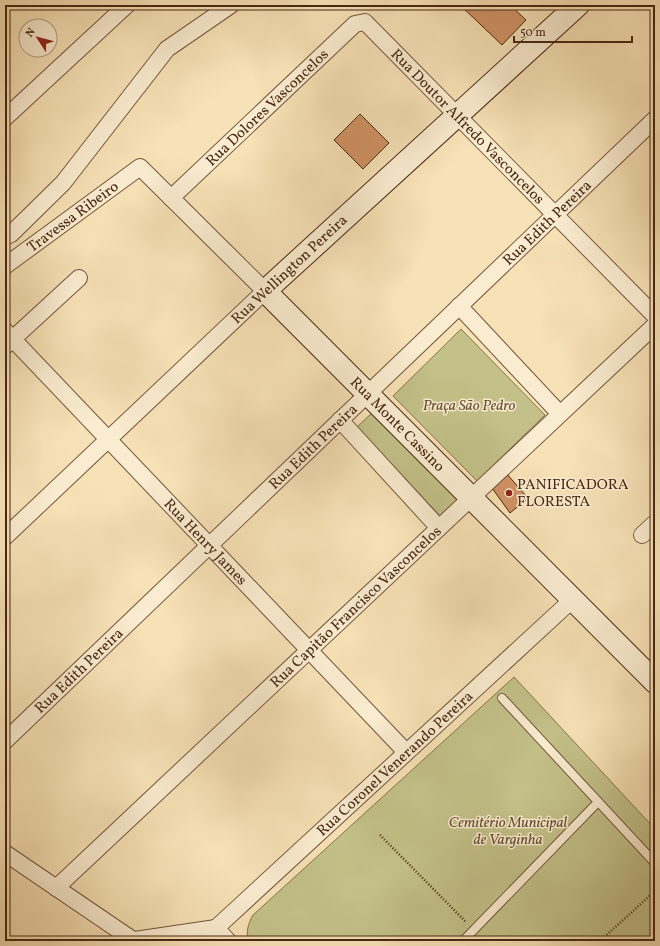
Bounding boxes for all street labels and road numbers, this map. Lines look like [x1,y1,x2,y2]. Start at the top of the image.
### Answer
street label: Rua Dolores Vasconcelos [202,45,334,172]
street label: Rua Doutor Alfredo Vasconcelos [385,45,548,210]
street label: Rua Edith Pereira [499,176,597,271]
street label: Travessa Ribeiro [24,177,124,258]
street label: Rua Wellington Pereira [227,211,353,330]
street label: Rua Monte Cassino [345,373,449,477]
street label: Rua Edith Pereira [265,400,363,495]
street label: Rua Henry James [158,495,251,591]
street label: Rua Capitão Francisco Vasconcelos [266,522,447,693]
street label: Rua Edith Pereira [31,624,129,719]
street label: Rua Coronel Venerando Pereira [313,687,479,842]

